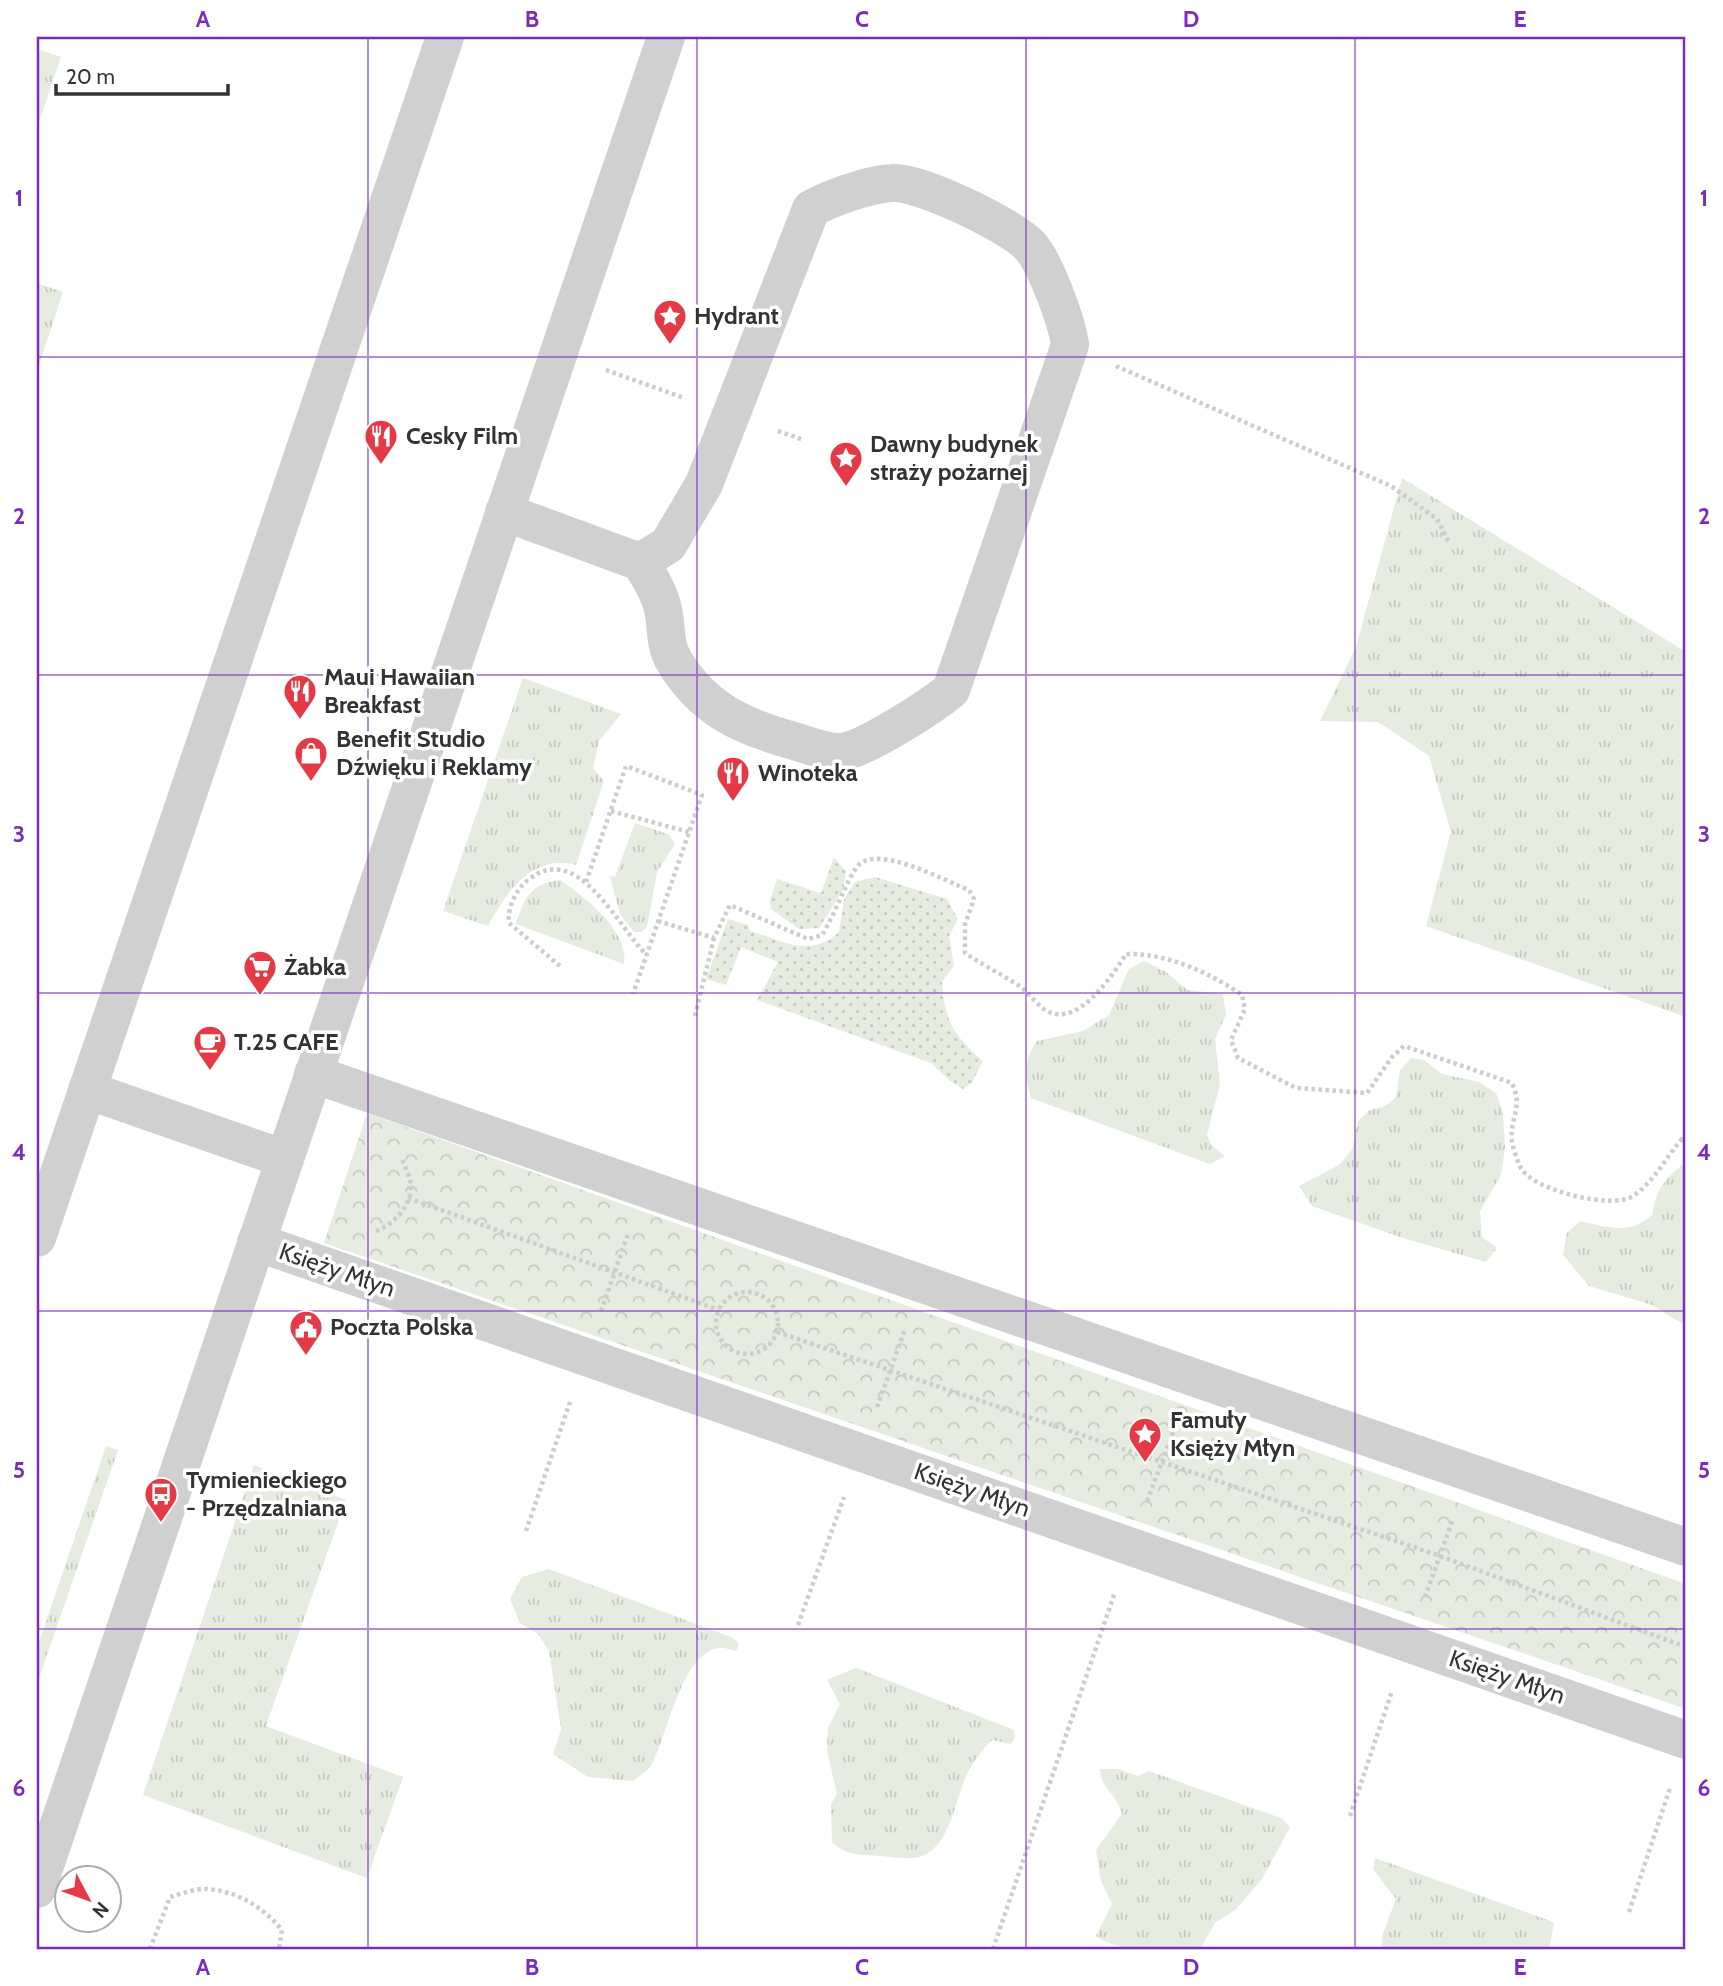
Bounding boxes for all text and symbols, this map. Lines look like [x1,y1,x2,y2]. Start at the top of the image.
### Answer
text: A [196,5,211,33]
text: B [525,5,539,33]
text: C [855,5,869,33]
text: D [1183,5,1199,33]
text: E [1513,5,1527,33]
scale bar [56,52,228,96]
text: 20 m [66,64,115,89]
text: 1 [15,184,23,212]
text: 1 [1700,184,1708,212]
place icon: Hydrant [651,297,689,346]
place label: Hydrant [694,301,779,330]
restaurant icon: Cesky Film [362,417,400,466]
place label: Cesky Film [406,421,518,450]
place label: Dawny budynek straży pożarnej [870,429,1038,486]
place icon: Dawny budynek straży pożarnej [827,439,865,488]
text: 2 [13,502,25,530]
text: 2 [1698,502,1710,530]
place label: Maui Hawaiian Breakfast [324,662,475,719]
restaurant icon: Maui Hawaiian Breakfast [281,672,319,721]
place label: Benefit Studio Dźwięku i Reklamy [336,724,532,781]
shop icon: Benefit Studio Dźwięku i Reklamy [292,734,330,783]
restaurant icon: Winoteka [714,754,752,803]
place label: Winoteka [758,758,858,787]
text: 3 [13,820,25,848]
text: 3 [1698,820,1710,848]
supermarket icon: Żabka [241,948,279,997]
place label: Żabka [284,952,346,981]
cafe icon: T.25 CAFE [191,1023,229,1072]
place label: T.25 CAFE [234,1027,339,1056]
text: 4 [12,1138,26,1166]
text: 4 [1697,1138,1711,1166]
street label: Księży Młyn [276,1236,399,1303]
public building icon: Poczta Polska [287,1308,325,1357]
place label: Poczta Polska [330,1312,473,1341]
place label: Famuły Księży Młyn [1170,1405,1295,1462]
place icon: Famuły Księży Młyn [1126,1415,1164,1464]
text: 5 [13,1456,25,1484]
street label: Księży Młyn [911,1456,1034,1523]
text: 5 [1698,1456,1710,1484]
place label: Tymienieckiego - Przędzalniana [186,1465,347,1522]
bus stop icon: Tymienieckiego - Przędzalniana [142,1475,180,1524]
street label: Księży Młyn [1446,1643,1569,1710]
text: 6 [13,1774,25,1802]
text: 6 [1698,1774,1710,1802]
north arrow [52,1864,122,1934]
text: N [87,1897,114,1922]
text: A [196,1953,211,1981]
text: B [525,1953,539,1981]
text: C [855,1953,869,1981]
text: D [1183,1953,1199,1981]
text: E [1513,1953,1527,1981]

